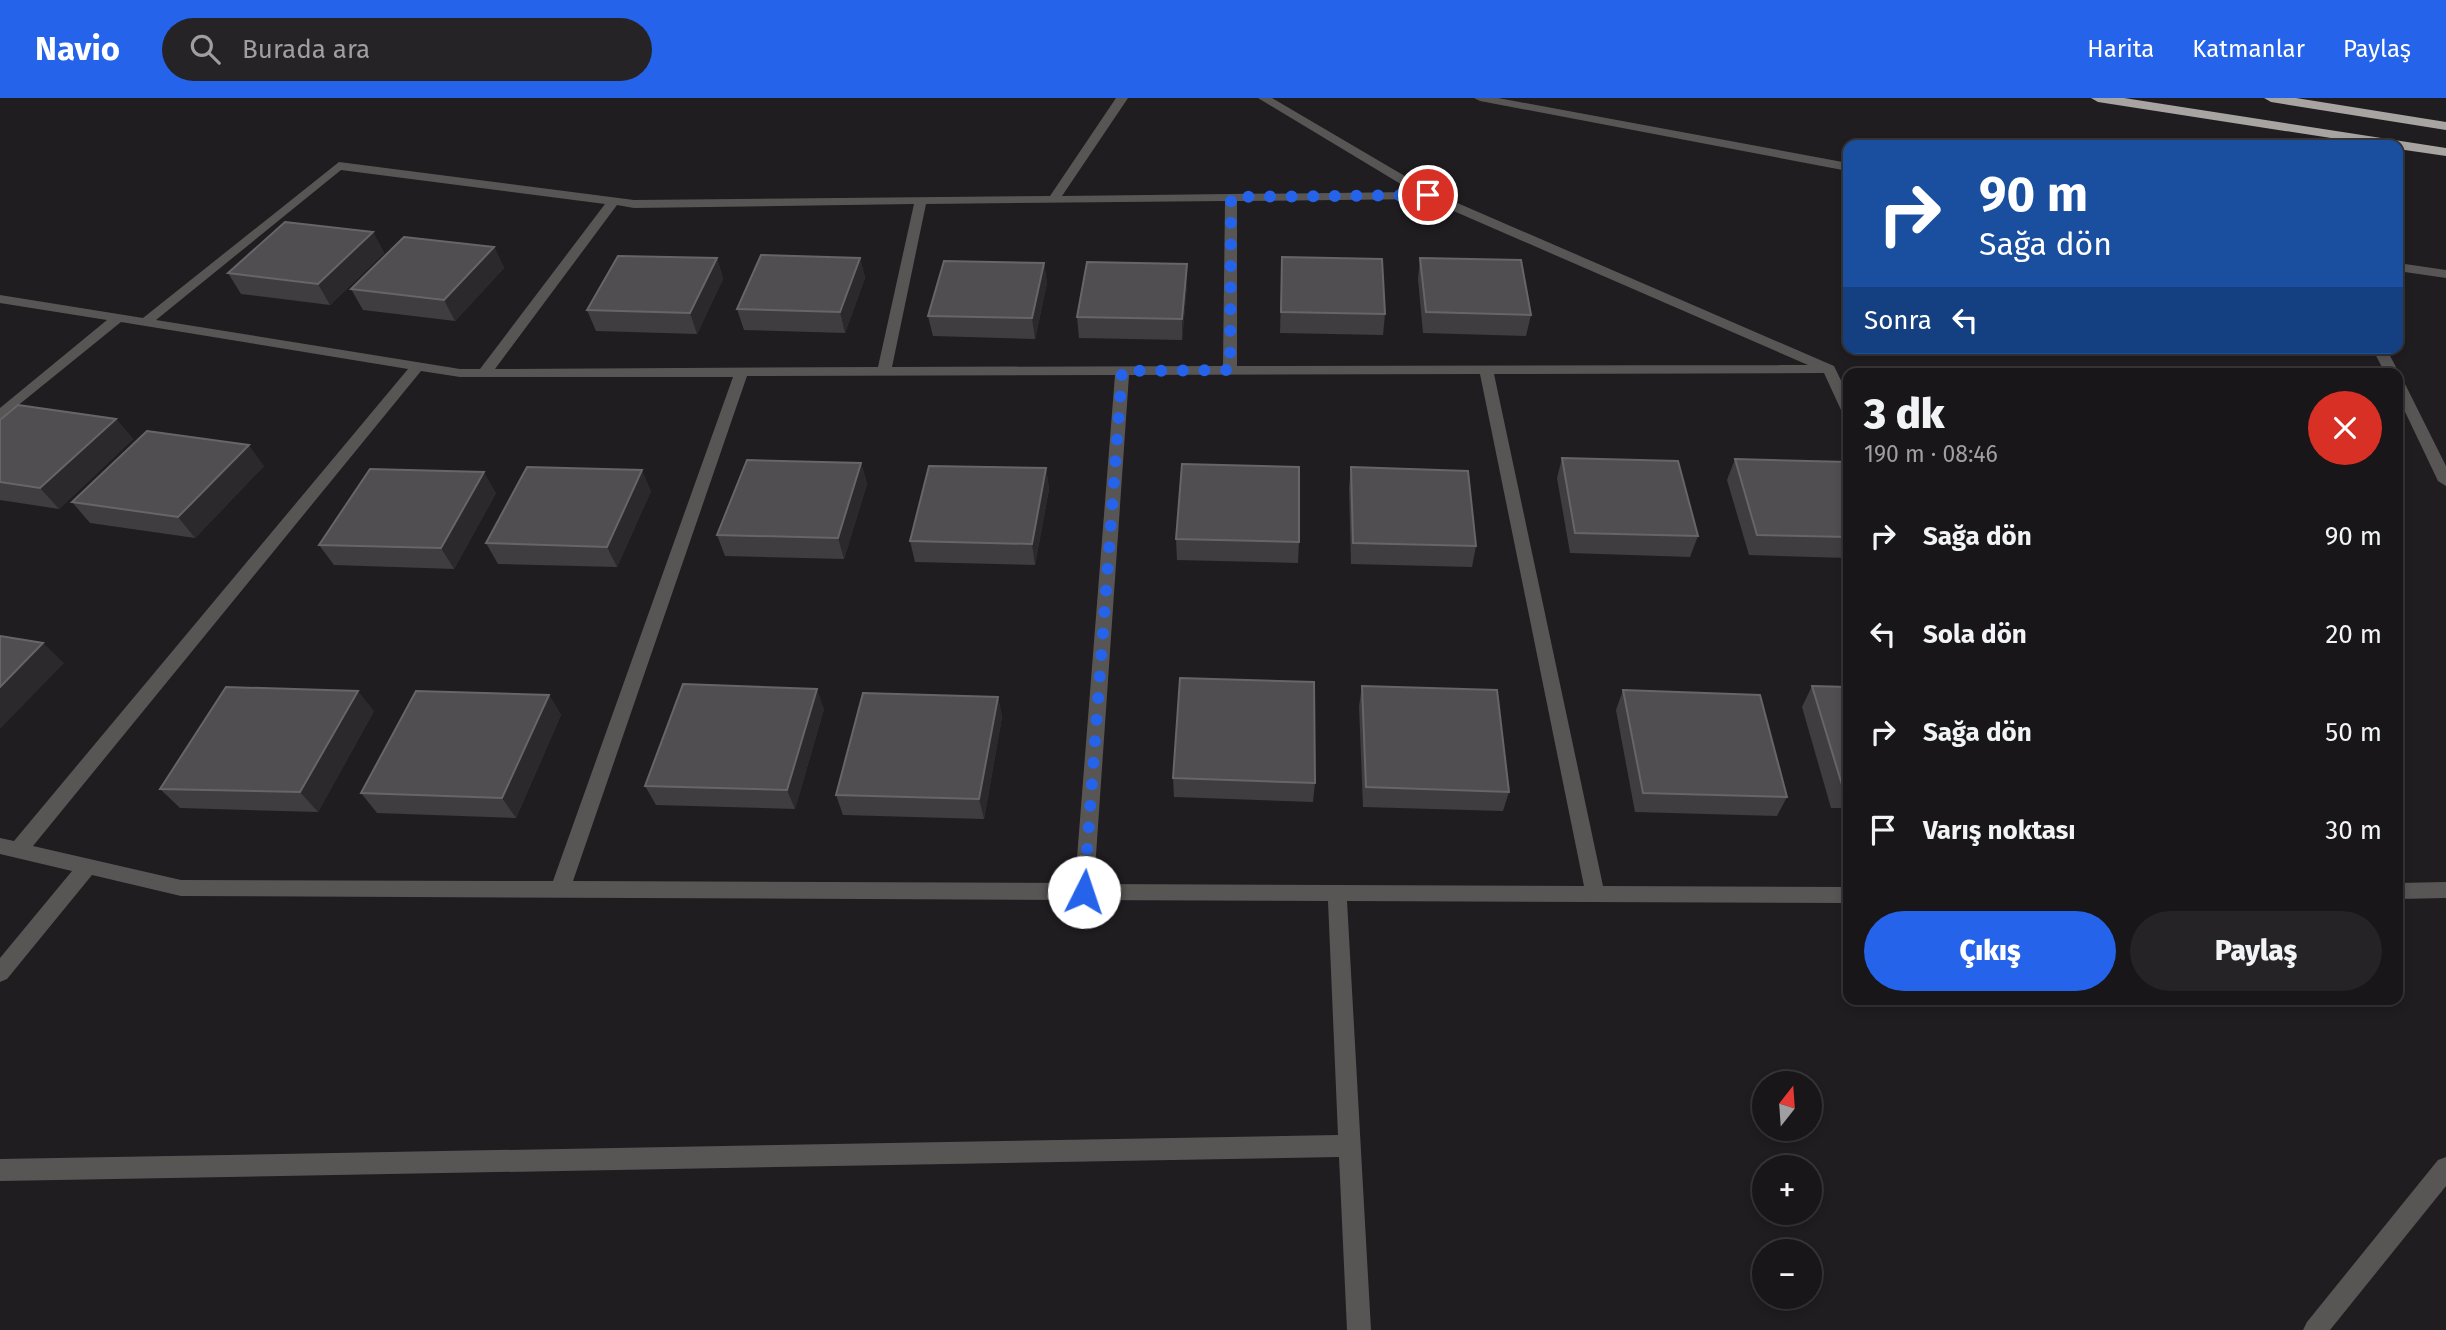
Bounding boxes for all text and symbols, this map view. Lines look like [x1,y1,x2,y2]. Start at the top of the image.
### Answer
search box [162,18,652,81]
text: Navio [35,29,120,69]
icon: search [186,30,224,68]
text: Burada ara [242,34,370,65]
text: Harita [2087,35,2154,63]
text: Katmanlar [2192,35,2305,63]
text: Paylaş [2343,35,2411,63]
pin [1398,165,1458,225]
text: 90 m [1979,165,2088,224]
icon: right [1864,168,1955,259]
icon: arrive [1409,176,1447,214]
text: Sağa dön [1979,225,2112,263]
icon: left [1946,301,1984,339]
text: Sonra [1864,305,1932,336]
text: 3 dk [1864,389,1945,439]
button: close [2308,391,2382,465]
text: 190 m · 08:46 [1864,440,1998,468]
icon: right [1864,517,1902,555]
text: Sağa dön [1923,521,2032,552]
text: 90 m [2325,521,2382,552]
icon: left [1864,615,1902,653]
text: Sola dön [1923,619,2027,650]
text: 20 m [2325,619,2382,650]
icon: right [1864,713,1902,751]
text: Sağa dön [1923,717,2032,748]
text: 50 m [2325,717,2382,748]
icon: arrive [1864,811,1902,849]
text: Varış noktası [1923,815,2076,846]
text: 30 m [2325,815,2382,846]
position arrow [1047,855,1121,929]
button: Çıkış [1864,911,2116,991]
button: Paylaş [2130,911,2382,991]
north arrow [1752,1071,1822,1141]
map controls [1752,1071,1822,1309]
button: + [1752,1155,1822,1225]
button: − [1752,1239,1822,1309]

